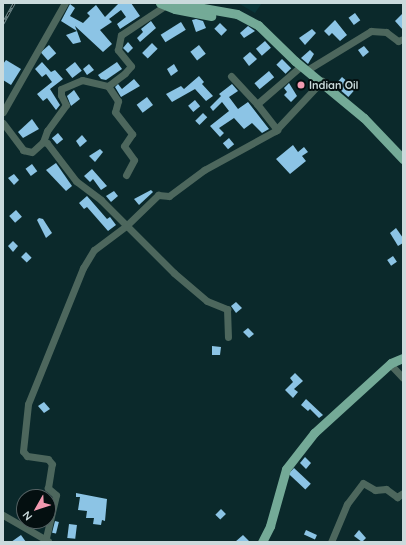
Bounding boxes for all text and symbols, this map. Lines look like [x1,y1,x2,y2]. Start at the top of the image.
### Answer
place label: Indian Oil [309,78,359,92]
marker: Indian Oil [296,80,306,90]
north arrow [16,489,56,529]
text: N [19,508,35,523]

